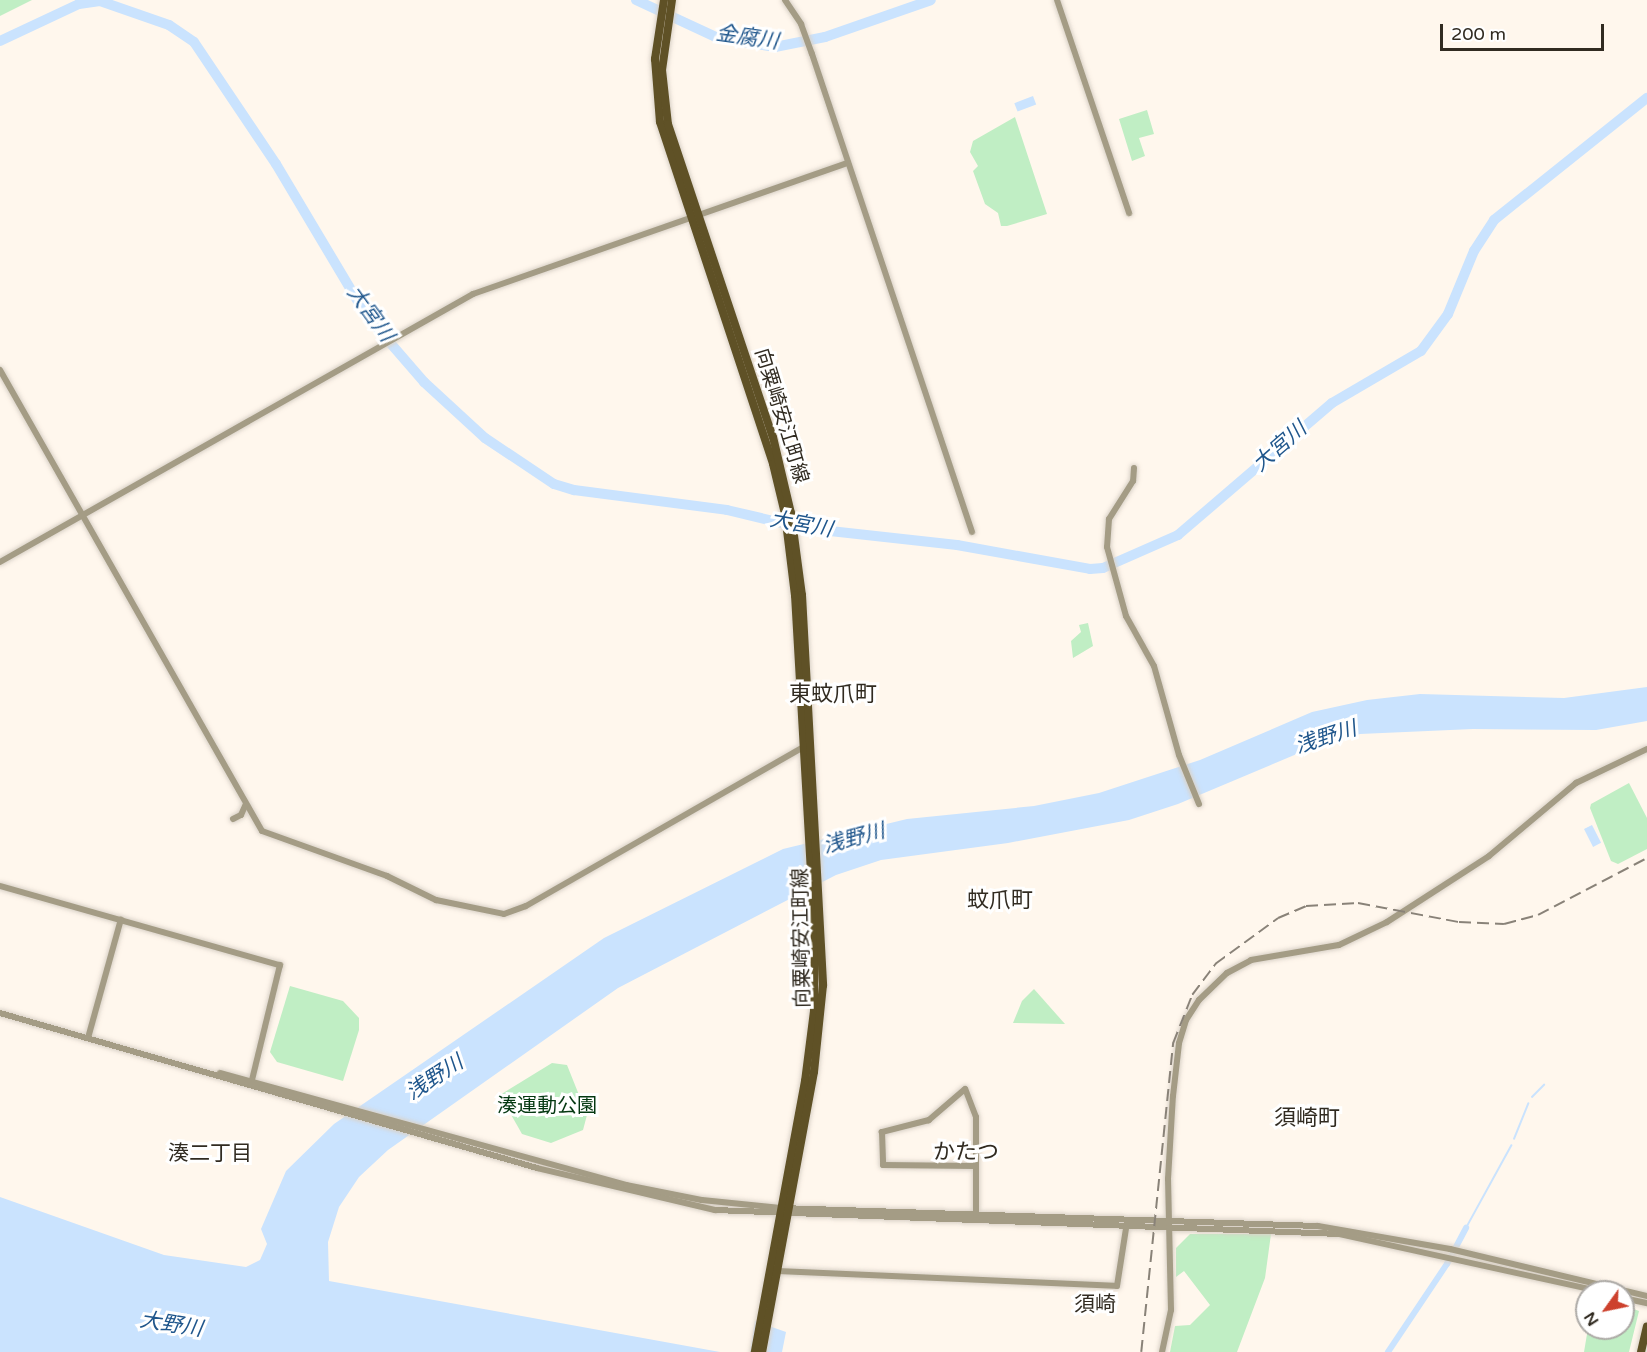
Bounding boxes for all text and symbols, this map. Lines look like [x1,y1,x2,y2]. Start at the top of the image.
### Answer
scale bar [1443,12,1606,50]
water label: 金腐川 [714,21,780,55]
text: 200 m [1451,23,1506,45]
water label: 大宮川 [341,281,399,347]
street label: 向粟崎安江町線 [749,346,813,486]
water label: 大宮川 [1248,417,1312,477]
water label: 大宮川 [768,507,834,543]
district label: 東蚊爪町 [789,682,877,708]
water label: 浅野川 [1292,716,1360,760]
water label: 浅野川 [820,819,888,859]
street label: 向粟崎安江町線 [789,868,815,1008]
district label: 蚊爪町 [967,888,1033,914]
water label: 浅野川 [402,1050,468,1106]
park label: 湊運動公園 [497,1094,597,1118]
district label: 須崎町 [1274,1106,1340,1132]
district label: かたつ [933,1140,999,1166]
district label: 湊二丁目 [168,1141,252,1167]
north arrow [1575,1280,1635,1340]
district label: 須崎 [1074,1292,1116,1318]
water label: 大野川 [138,1308,204,1342]
text: N [1580,1308,1603,1330]

